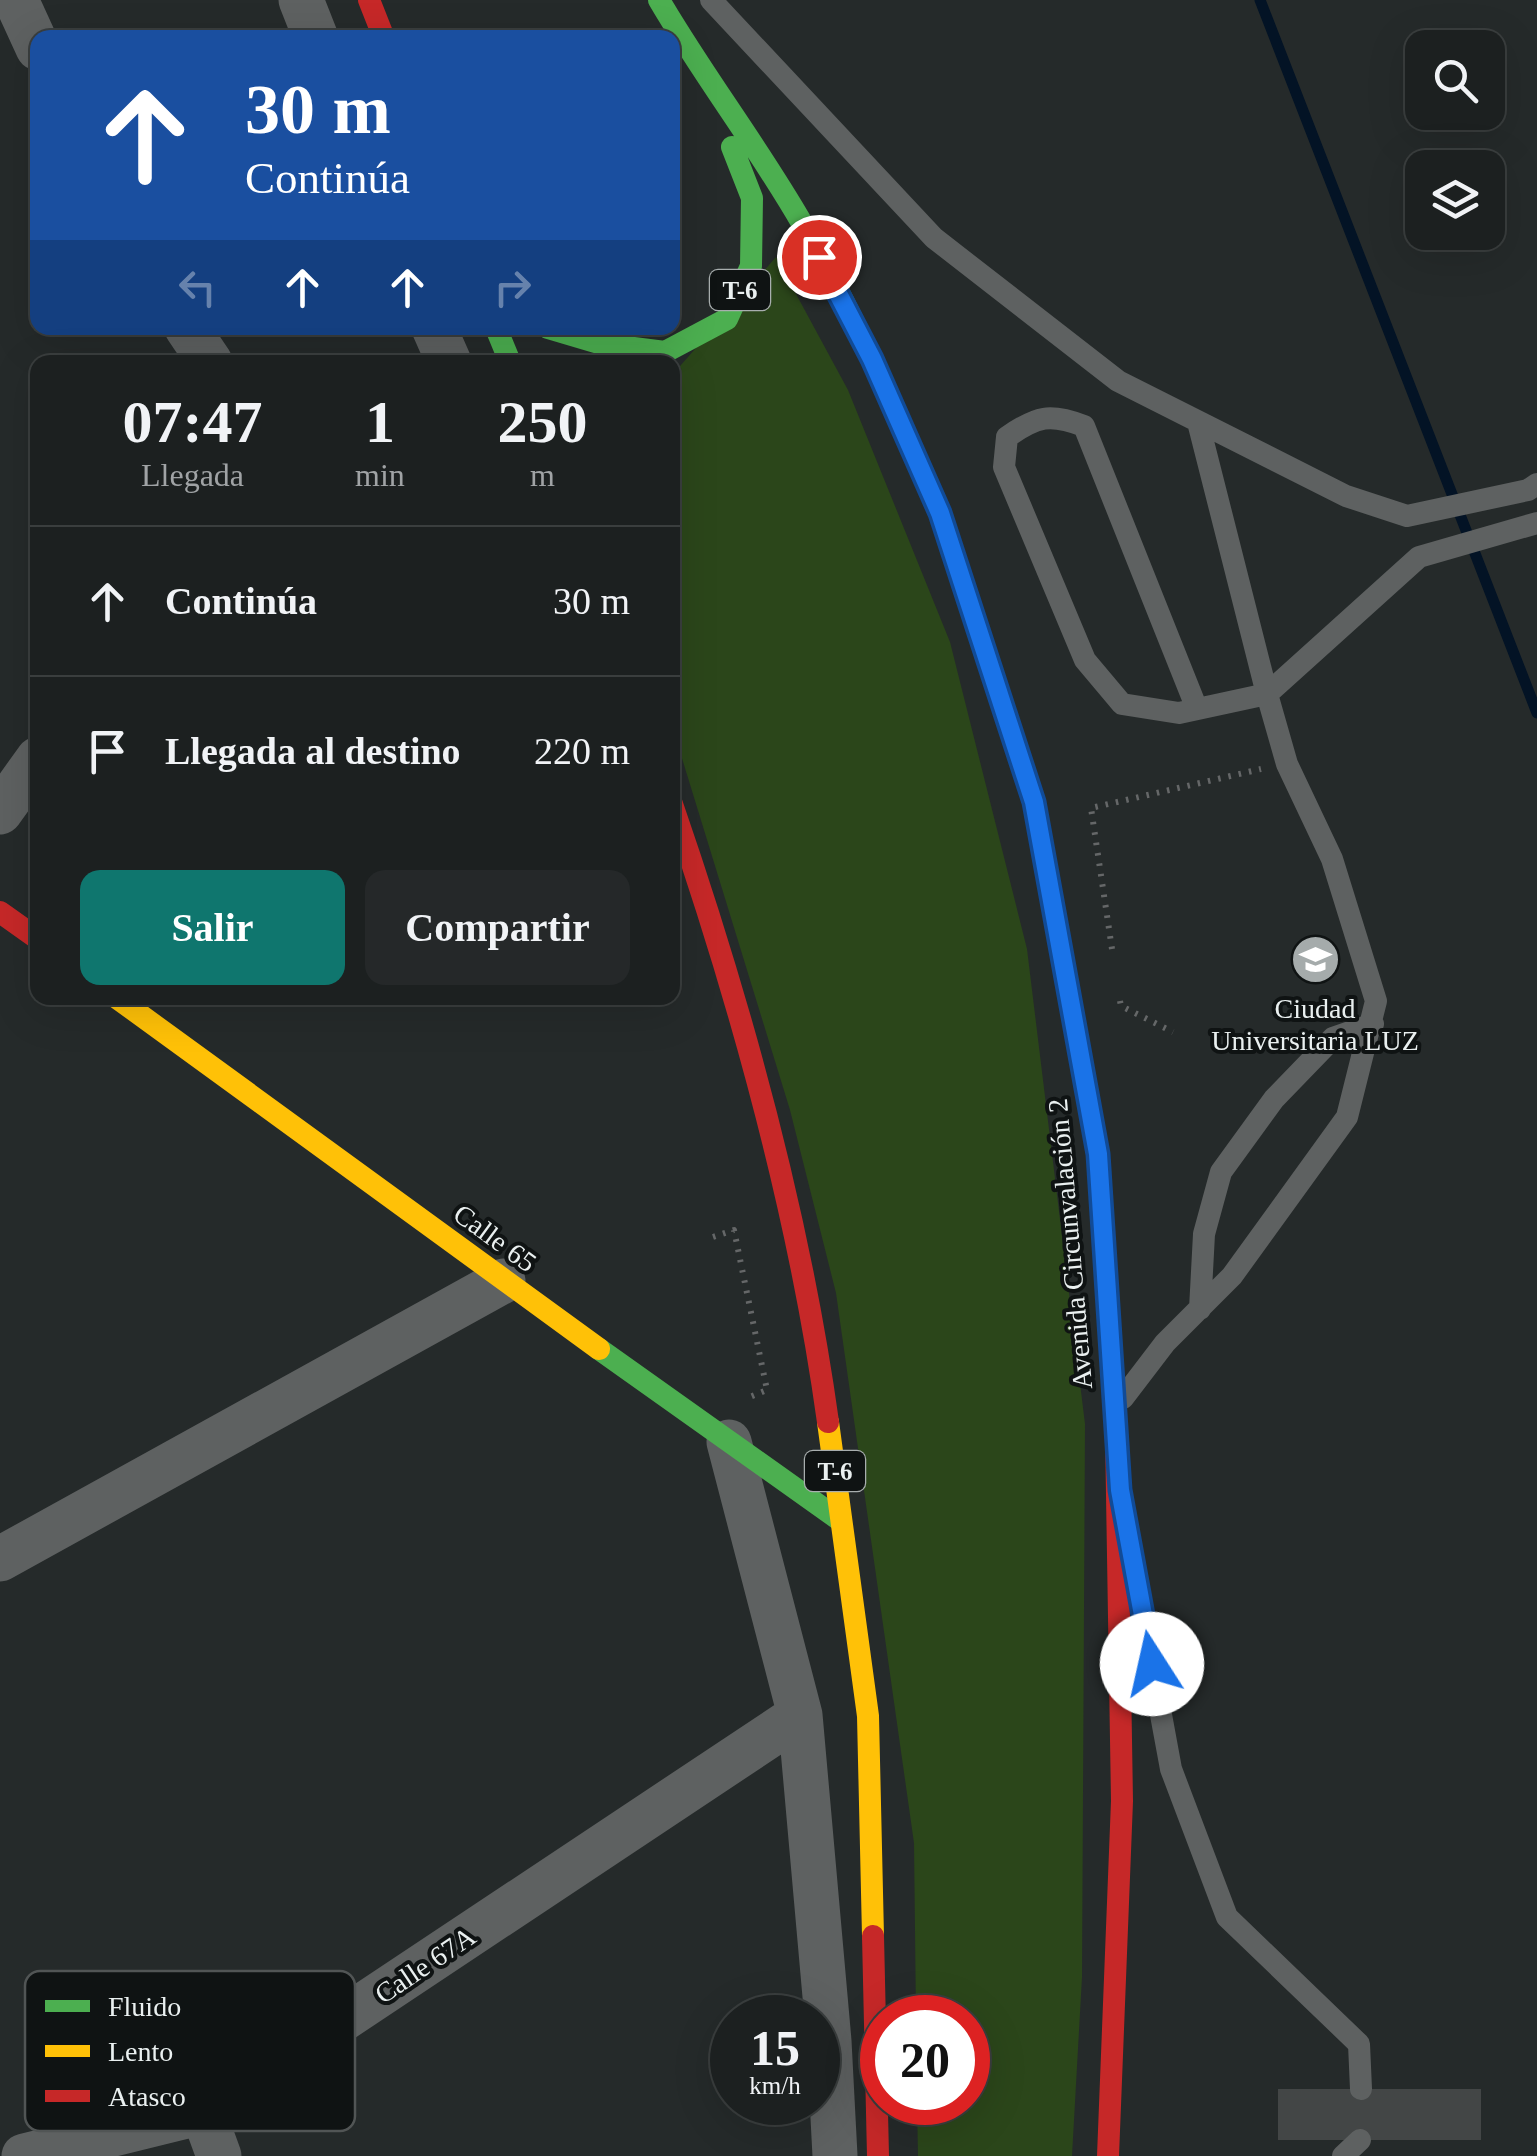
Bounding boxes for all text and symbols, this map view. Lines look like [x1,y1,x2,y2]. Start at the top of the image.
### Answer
map controls [1405,30,1505,250]
button: search [1405,30,1505,130]
icon: ahead [80,70,210,200]
text: 30 m [245,71,391,148]
button: layers [1405,150,1505,250]
text: Continúa [245,153,410,203]
pin [777,215,862,300]
icon: arrive [792,230,847,285]
icon: left [170,260,225,315]
icon: ahead [275,260,330,315]
icon: ahead [380,260,435,315]
icon: right [485,260,540,315]
road number: T-6 [710,270,770,310]
text: 07:47 [123,389,263,455]
text: 1 [365,389,395,455]
text: 250 [497,389,587,455]
text: Llegada [141,457,244,493]
text: min [355,457,405,493]
text: m [530,457,555,493]
icon: ahead [80,574,135,629]
text: Continúa [165,580,317,622]
text: 30 m [553,580,630,622]
icon: arrive [80,724,135,779]
text: Llegada al destino [165,730,461,772]
text: 220 m [534,730,630,772]
button: Salir [80,870,345,985]
button: Compartir [365,870,630,985]
school or university icon: Ciudad Universitaria LUZ [1289,934,1341,986]
place label: Ciudad Universitaria LUZ [1211,993,1419,1056]
street label: Avenida Circunvalación 2 [1042,1097,1098,1391]
street label: Calle 65 [448,1198,542,1278]
road number: T-6 [805,1451,865,1491]
position arrow [1100,1612,1204,1716]
street label: Calle 67A [369,1920,482,2010]
legend [25,1971,355,2131]
text: Fluido [108,1991,181,2022]
speed limit sign: 20 [860,1995,990,2125]
text: 15 [750,2020,800,2076]
text: Lento [108,2036,173,2067]
text: km/h [749,2072,801,2099]
text: Atasco [108,2081,186,2112]

